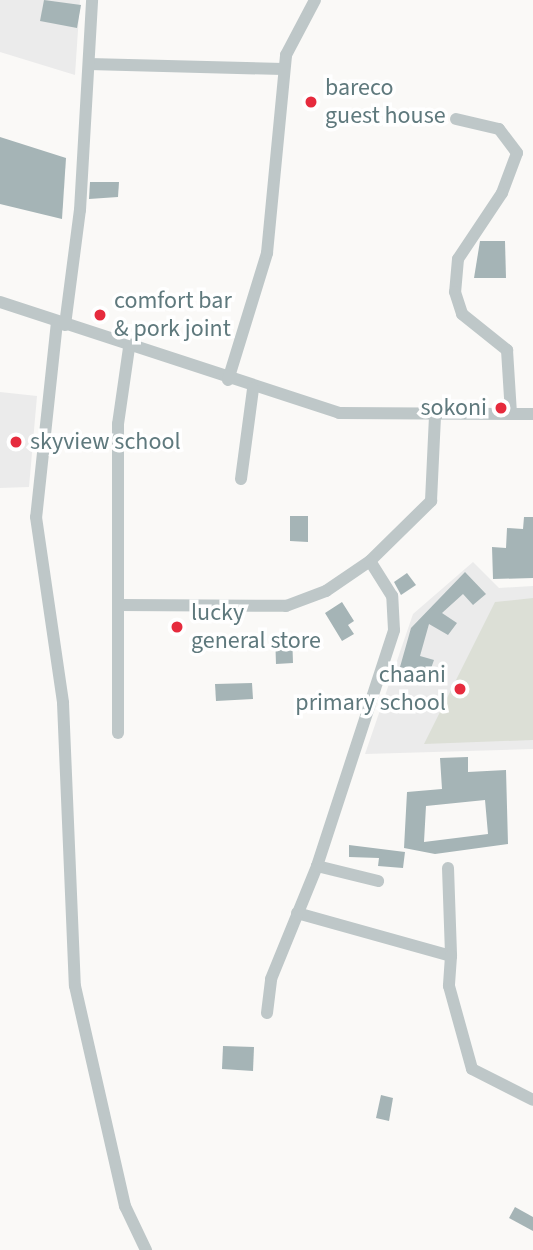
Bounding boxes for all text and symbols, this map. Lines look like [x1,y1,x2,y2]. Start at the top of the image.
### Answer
place label: bareco guest house [325,74,446,130]
marker: bareco guest house [303,94,319,110]
place label: comfort bar & pork joint [114,287,232,343]
marker: comfort bar & pork joint [92,307,108,323]
place label: sokoni [420,394,487,422]
marker: sokoni [493,400,509,416]
place label: skyview school [30,428,181,456]
marker: skyview school [8,434,24,450]
place label: lucky general store [191,599,321,655]
marker: lucky general store [169,619,185,635]
place label: chaani primary school [295,661,446,717]
marker: chaani primary school [452,681,468,697]

